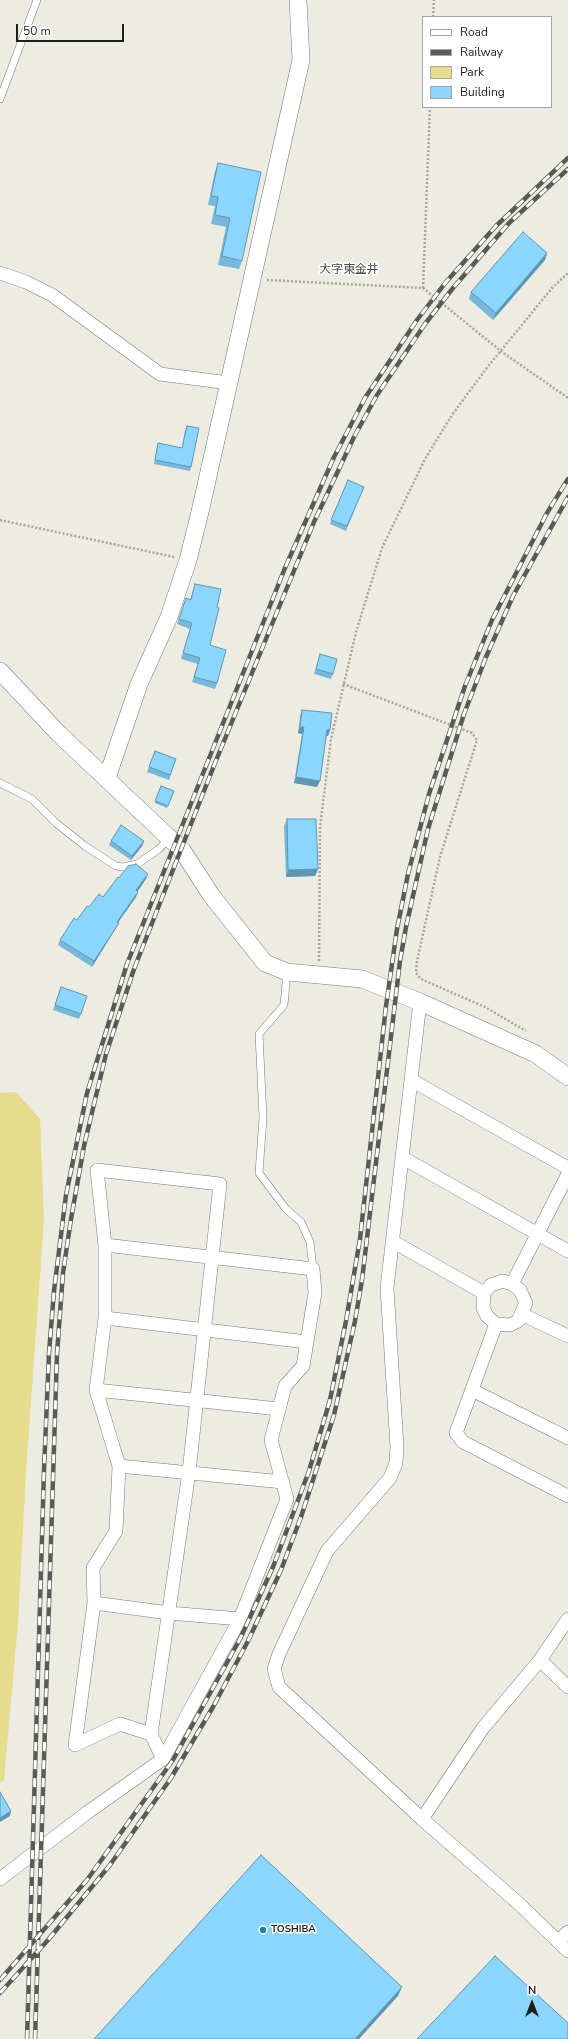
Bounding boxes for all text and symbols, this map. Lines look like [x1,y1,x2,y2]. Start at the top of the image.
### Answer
scale bar [18,16,126,42]
legend [422,16,552,108]
text: 50 m [23,23,51,39]
text: Road [460,24,488,40]
text: Railway [460,44,503,60]
text: Park [460,64,484,80]
text: Building [460,84,505,100]
district label: 大字東金井 [319,263,379,277]
place label: TOSHIBA [271,1924,316,1936]
marker: TOSHIBA [258,1925,268,1935]
north arrow [512,1983,552,2023]
text: N [528,1983,536,1998]

